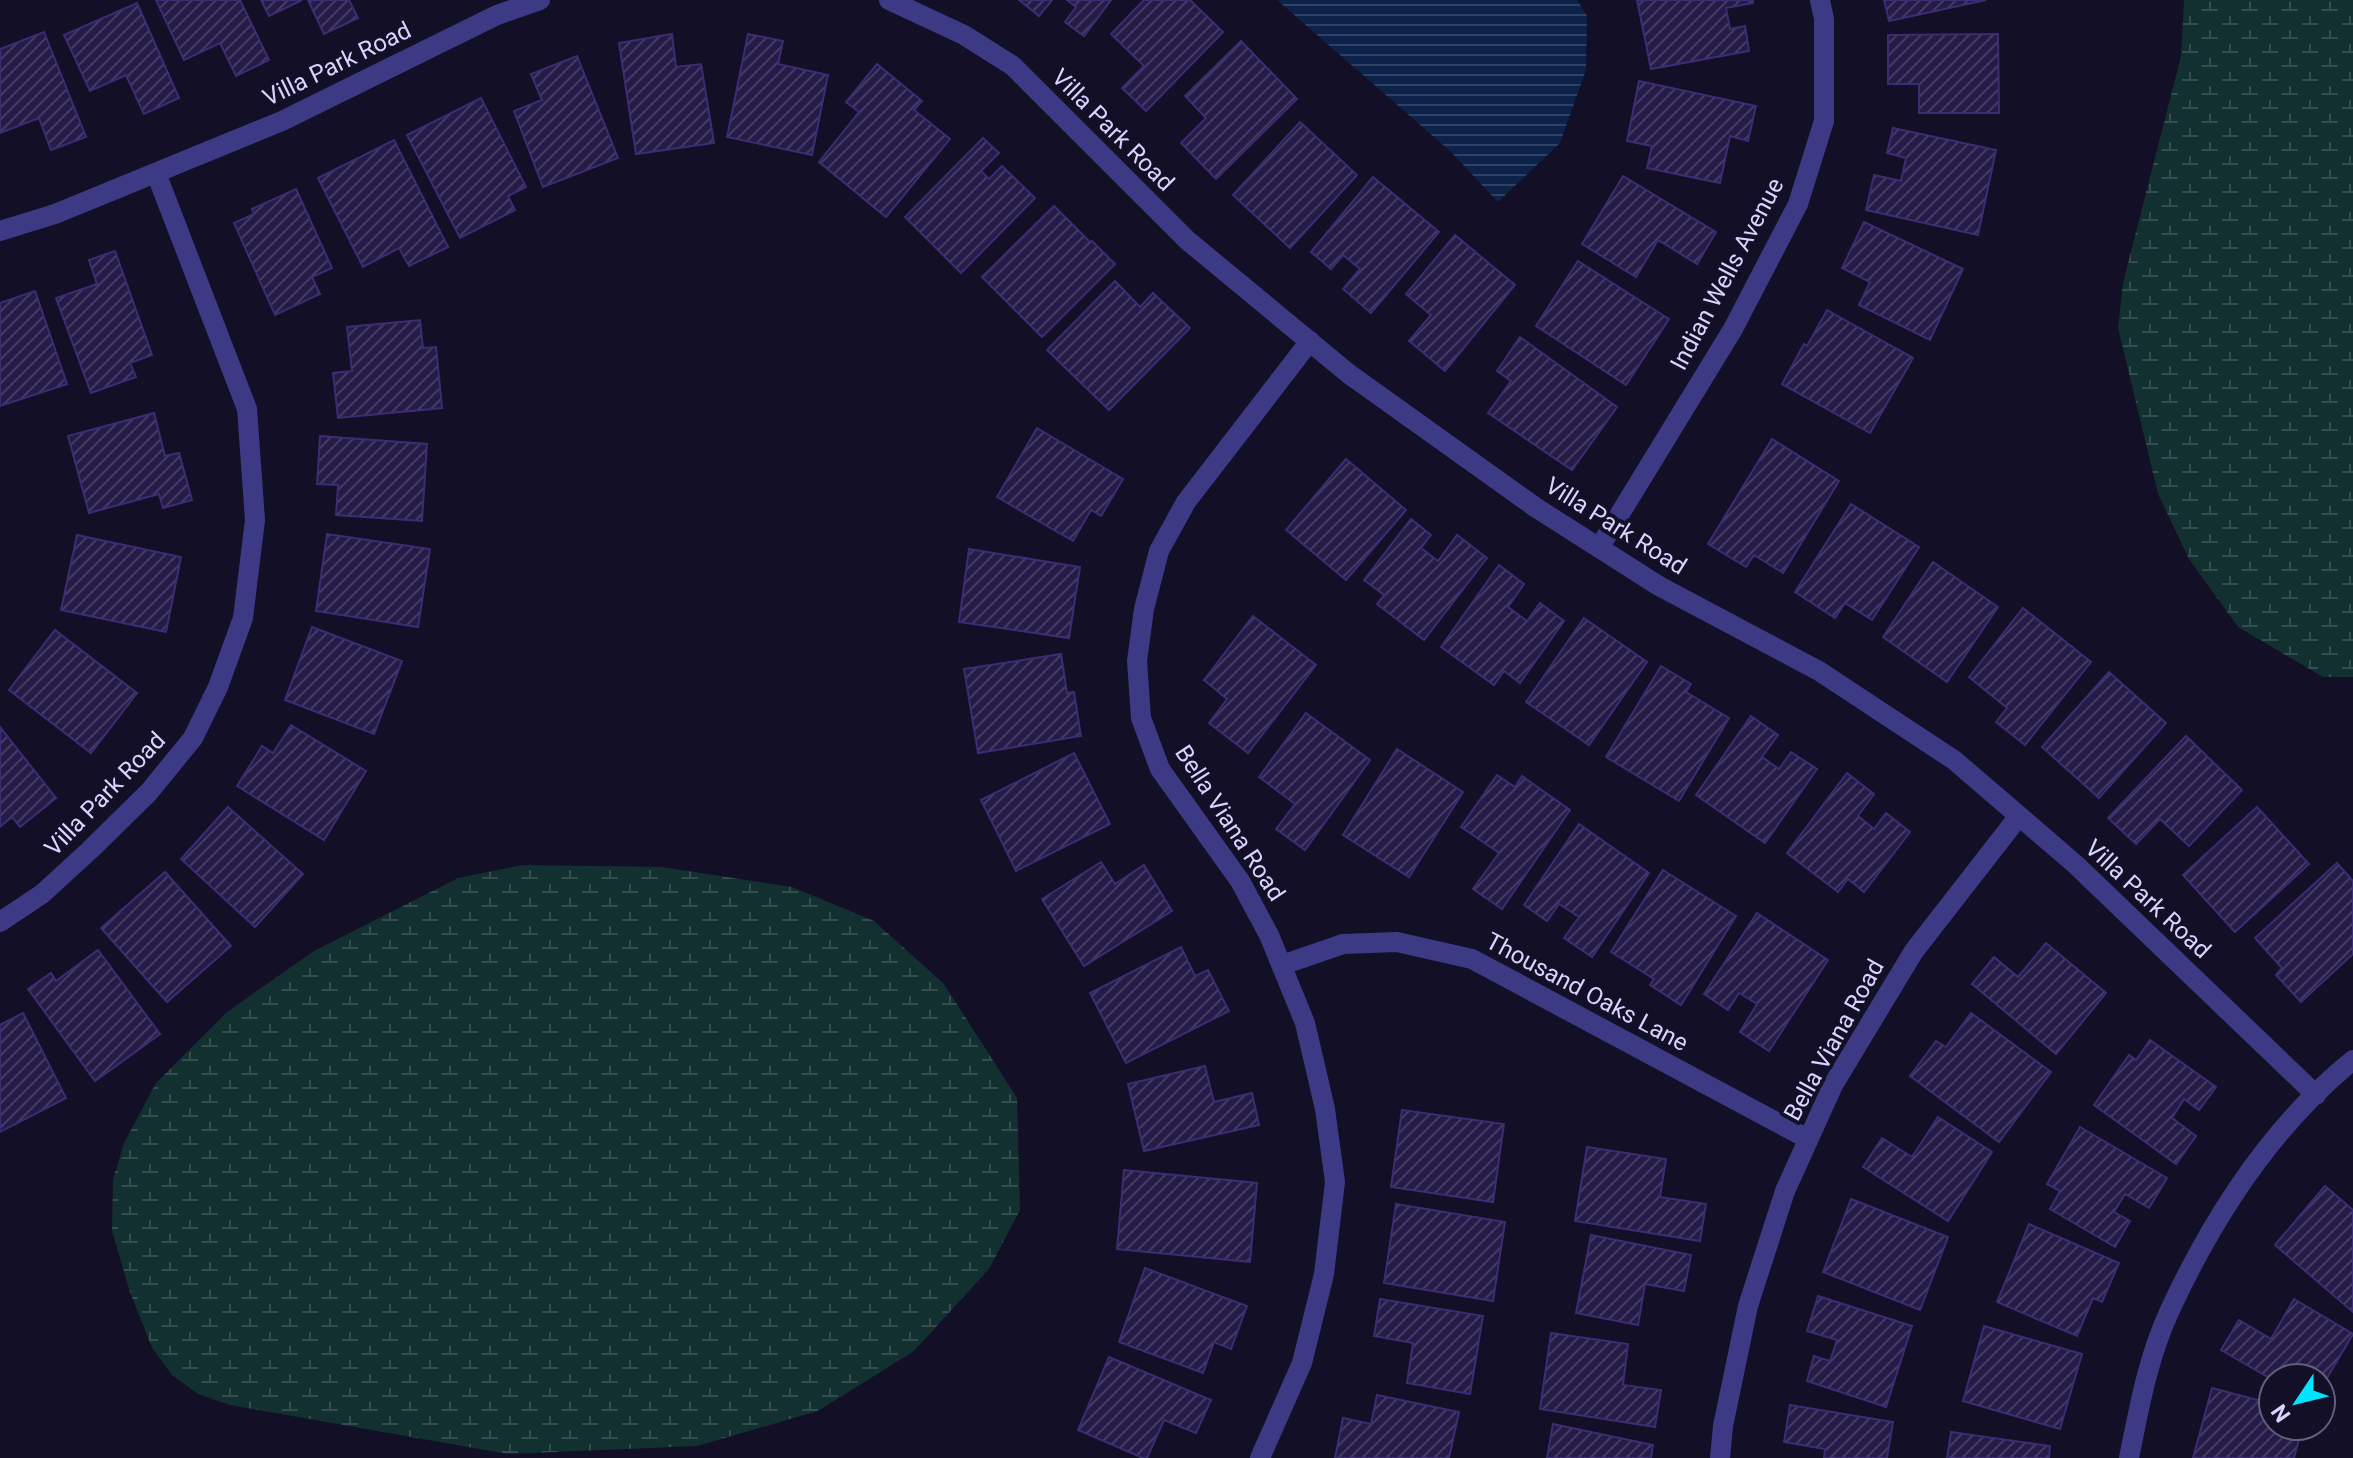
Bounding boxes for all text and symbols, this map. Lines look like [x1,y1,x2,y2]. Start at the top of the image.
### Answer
street label: Villa Park Road [258,16,416,112]
street label: Villa Park Road [1046,63,1180,197]
street label: Indian Wells Avenue [1665,173,1789,375]
street label: Villa Park Road [1540,471,1692,581]
street label: Villa Park Road [39,726,171,862]
street label: Bella Viana Road [1169,740,1291,906]
street label: Villa Park Road [2080,834,2216,964]
street label: Thousand Oaks Lane [1481,927,1693,1057]
street label: Bella Viana Road [1778,955,1890,1125]
north arrow [2257,1362,2337,1442]
text: N [2266,1400,2296,1427]

